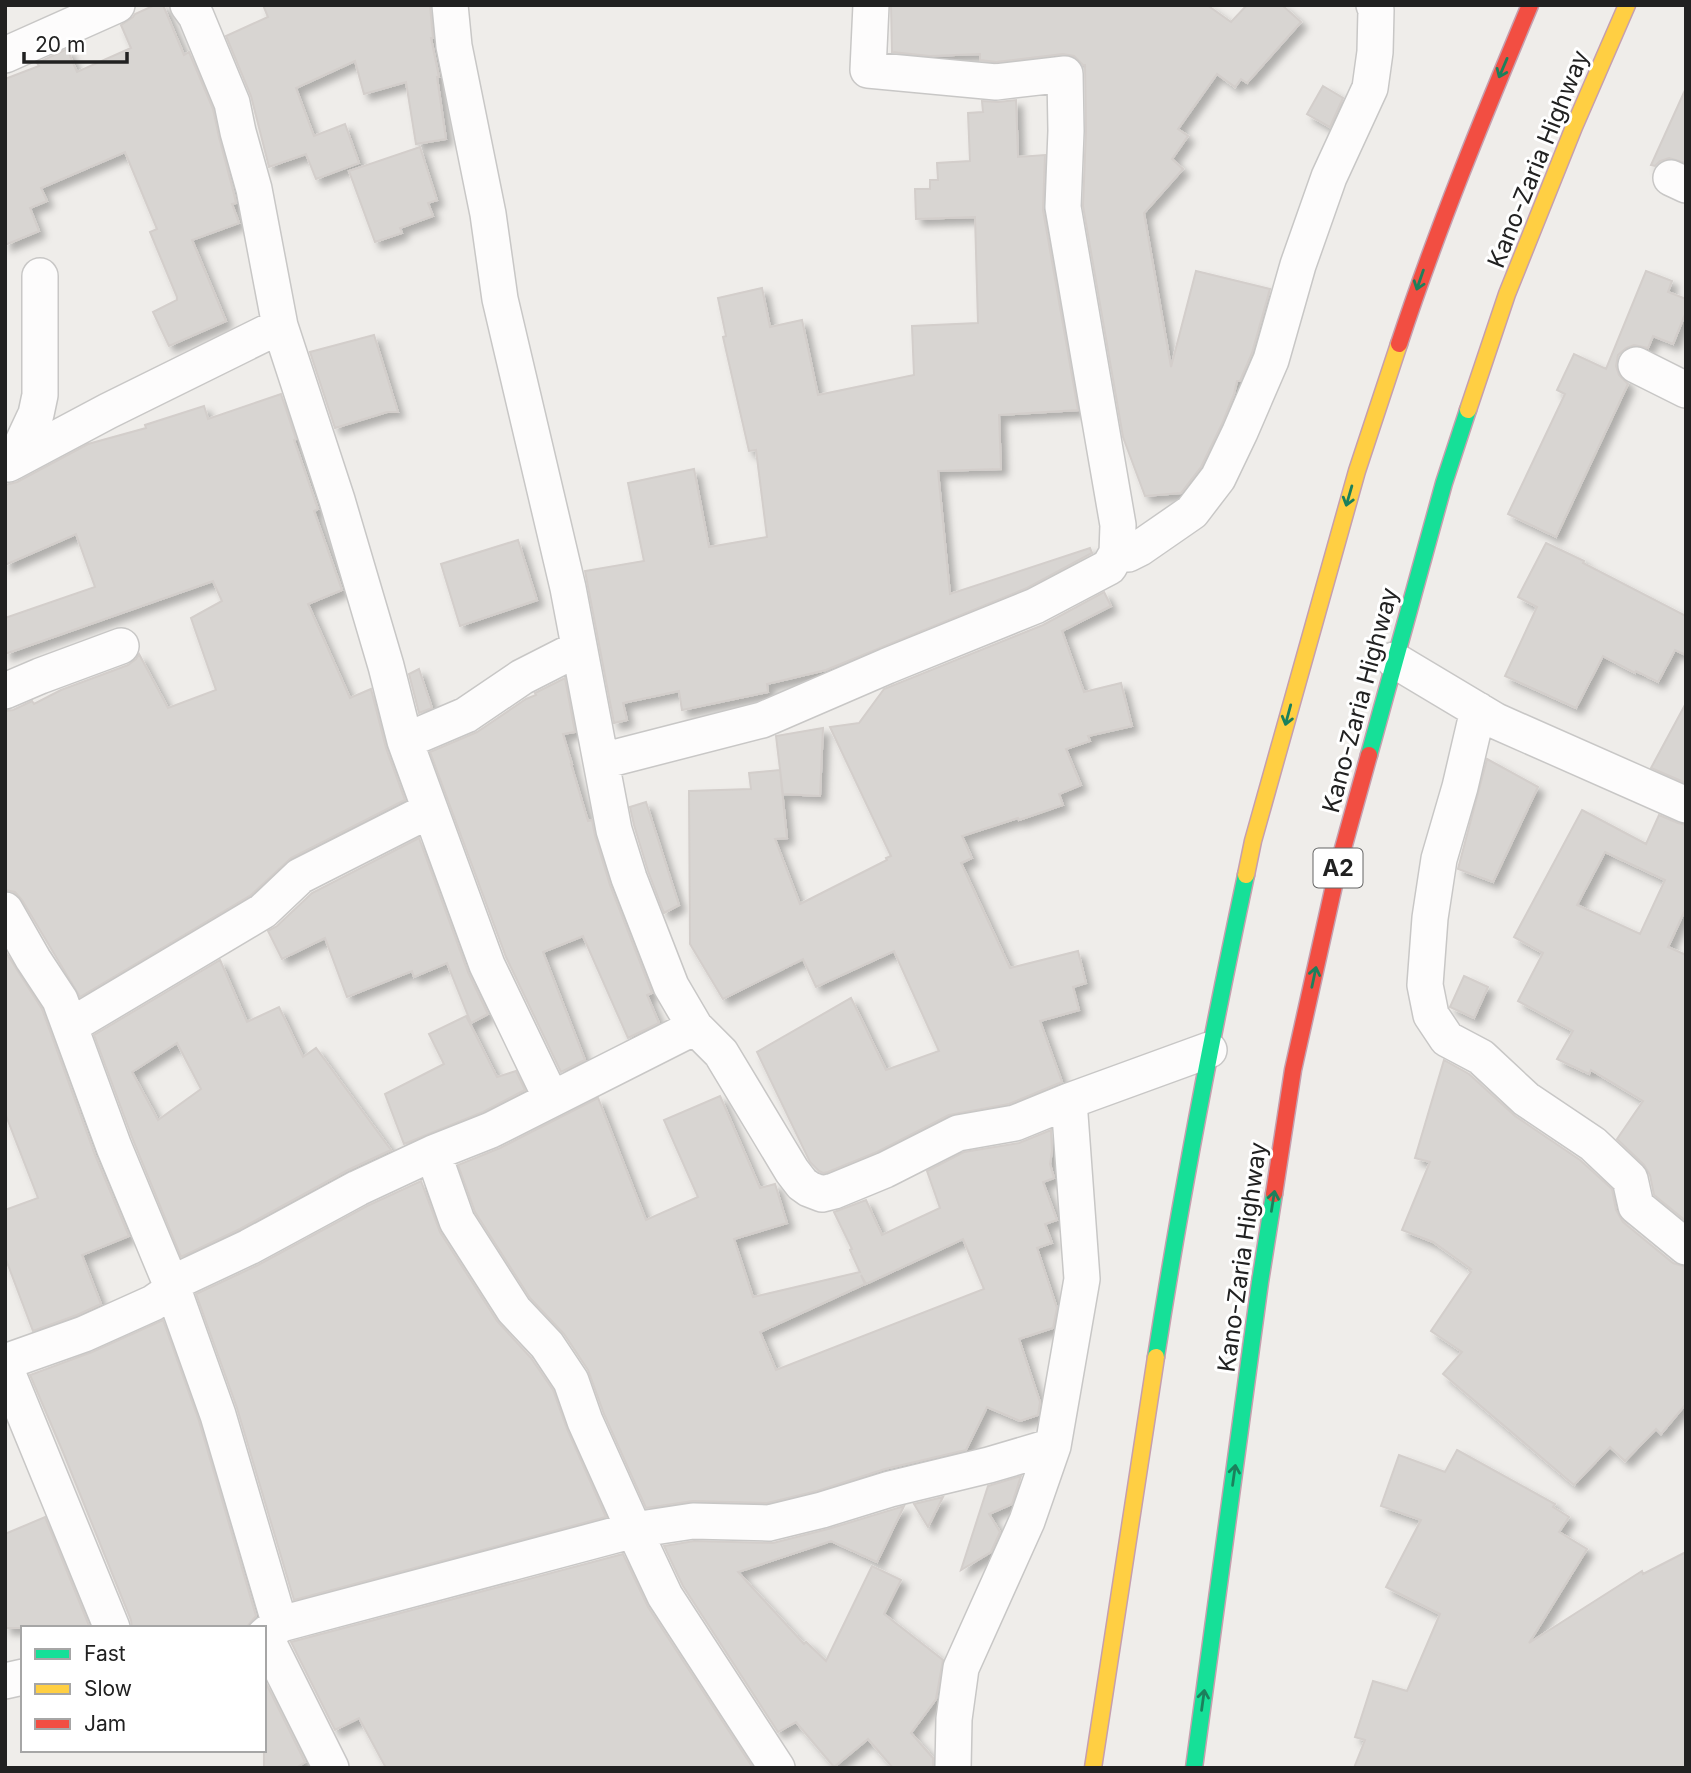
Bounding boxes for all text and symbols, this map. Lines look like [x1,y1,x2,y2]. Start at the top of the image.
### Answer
scale bar [24,21,128,65]
text: 20 m [35,32,85,57]
street label: Kano-Zaria Highway [1481,46,1595,272]
one-way arrow [1496,57,1509,78]
one-way arrow [1413,269,1426,291]
one-way arrow [1342,485,1355,507]
street label: Kano-Zaria Highway [1316,584,1404,816]
one-way arrow [1280,704,1293,726]
road number: A2 [1314,848,1362,888]
one-way arrow [1307,966,1321,989]
street label: Kano-Zaria Highway [1211,1140,1273,1374]
one-way arrow [1267,1190,1280,1213]
one-way arrow [1227,1464,1240,1487]
legend [21,1626,266,1752]
text: Fast [84,1641,126,1666]
text: Slow [84,1676,132,1701]
one-way arrow [1197,1689,1210,1712]
text: Jam [84,1711,126,1736]

